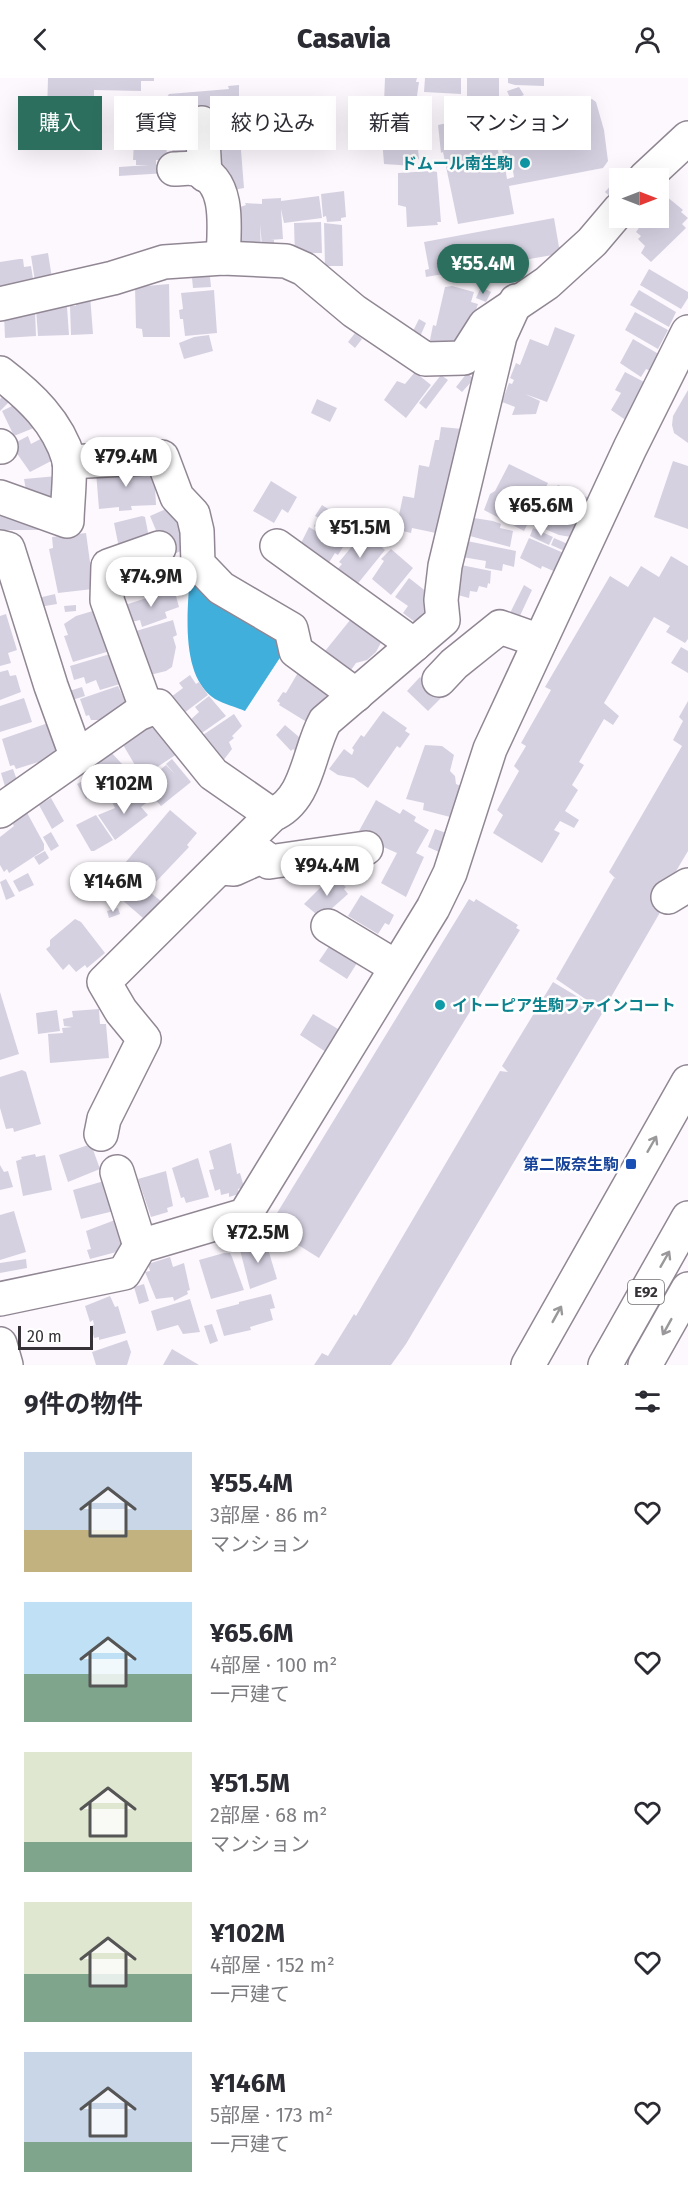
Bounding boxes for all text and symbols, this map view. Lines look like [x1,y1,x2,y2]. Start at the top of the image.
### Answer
icon: back [24,23,57,56]
text: Casavia [297,23,391,55]
icon: person [631,23,664,56]
chip: 購入 [18,96,102,150]
chip: 賃貸 [114,96,198,150]
chip: 絞り込み [210,96,336,150]
chip: 新着 [348,96,432,150]
chip: マンション [444,96,591,150]
place label: ドムール南生駒 [401,154,513,173]
marker: ドムール南生駒 [518,156,532,170]
north arrow [609,168,669,228]
map controls [609,168,669,228]
pin: ¥55.4M [434,244,532,295]
text: ¥55.4M [451,251,515,275]
pin: ¥79.4M [77,437,175,488]
text: ¥79.4M [94,444,158,468]
pin: ¥65.6M [492,486,590,537]
text: ¥65.6M [509,493,573,517]
pin: ¥51.5M [311,508,409,559]
text: ¥51.5M [329,515,391,539]
pin: ¥74.9M [102,557,200,608]
text: ¥74.9M [120,564,182,588]
pin: ¥102M [82,764,166,815]
text: ¥102M [95,771,153,795]
pin: ¥94.4M [278,846,376,897]
text: ¥94.4M [295,853,359,877]
pin: ¥146M [71,862,155,913]
text: ¥146M [84,869,142,893]
place label: イトーピア生駒ファインコート [452,996,676,1015]
marker: イトーピア生駒ファインコート [433,998,447,1012]
one-way arrow [647,1136,659,1153]
place label: 第二阪奈生駒 [523,1155,619,1174]
marker: 第二阪奈生駒 [624,1157,638,1171]
pin: ¥72.5M [209,1213,307,1264]
text: ¥72.5M [227,1220,289,1244]
one-way arrow [659,1251,671,1268]
road number: E92 [628,1280,664,1304]
one-way arrow [551,1306,563,1323]
one-way arrow [661,1318,673,1335]
scale bar [18,1323,93,1350]
text: 20 m [27,1327,62,1346]
icon: filters [631,1385,664,1418]
text: 9件の物件 [24,1389,143,1420]
text: ¥55.4M [210,1468,293,1499]
icon: home [72,1476,144,1548]
icon: heart [631,1496,664,1529]
text: 3部屋 · 86 m² [210,1503,327,1527]
text: マンション [210,1532,310,1556]
text: ¥65.6M [210,1618,294,1649]
icon: home [72,1626,144,1698]
icon: heart [631,1646,664,1679]
text: 4部屋 · 100 m² [210,1653,337,1677]
text: 一戸建て [210,1682,290,1706]
text: ¥51.5M [210,1768,290,1799]
icon: home [72,1776,144,1848]
icon: heart [631,1796,664,1829]
text: 2部屋 · 68 m² [210,1803,327,1827]
text: マンション [210,1832,310,1856]
text: ¥102M [210,1918,285,1949]
icon: home [72,1926,144,1998]
icon: heart [631,1946,664,1979]
text: 4部屋 · 152 m² [210,1953,335,1977]
text: 一戸建て [210,1982,290,2006]
text: ¥146M [210,2068,286,2099]
icon: home [72,2076,144,2148]
icon: heart [631,2096,664,2129]
text: 5部屋 · 173 m² [210,2103,333,2127]
text: 一戸建て [210,2132,290,2156]

